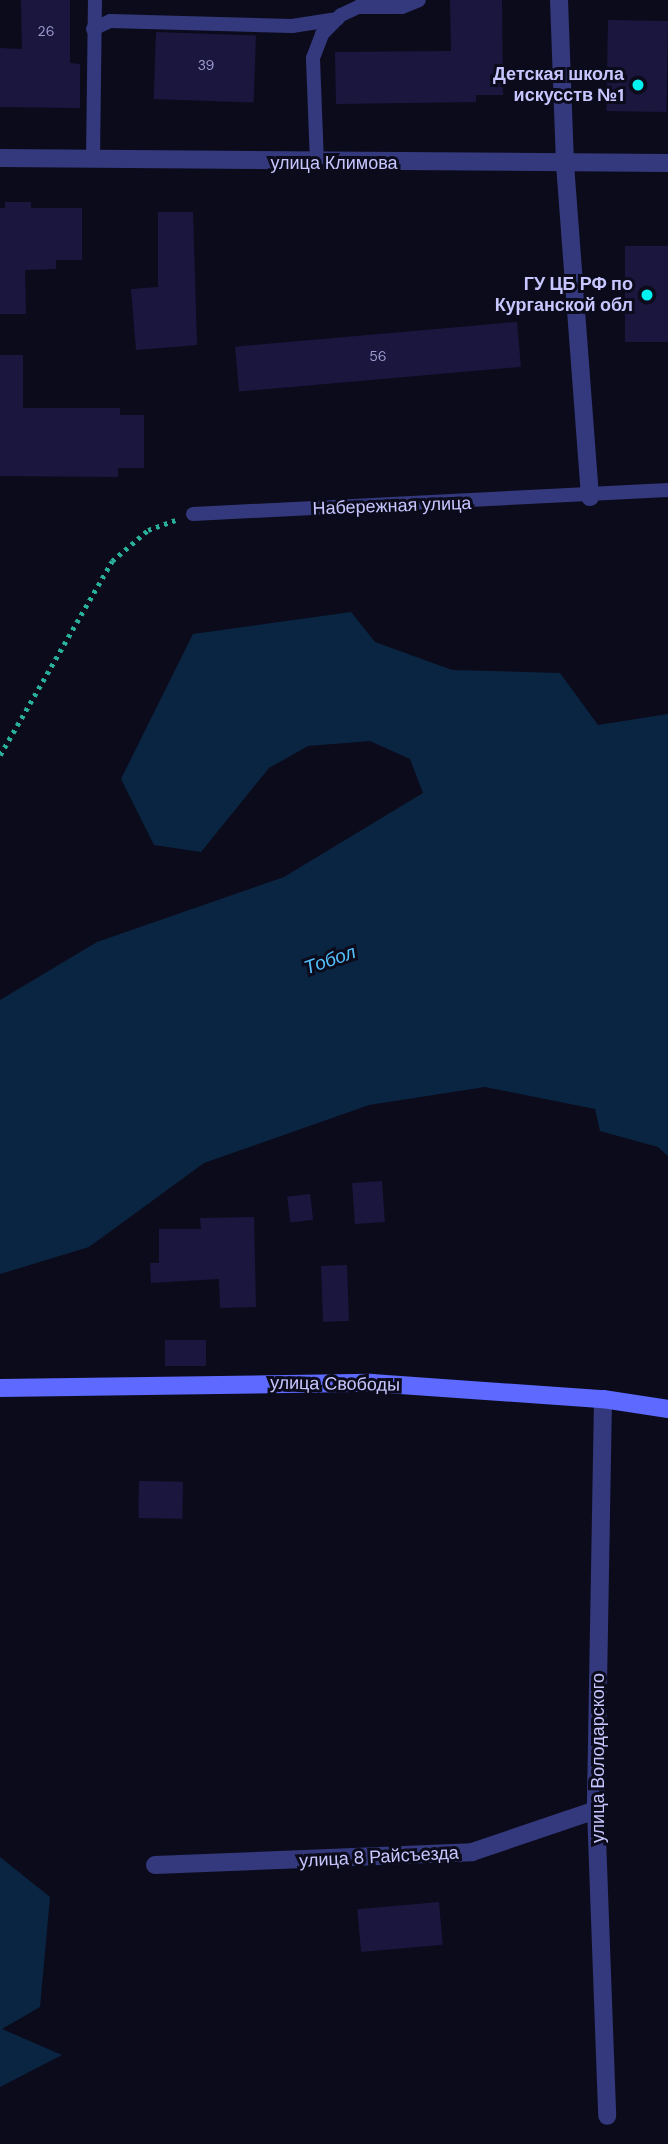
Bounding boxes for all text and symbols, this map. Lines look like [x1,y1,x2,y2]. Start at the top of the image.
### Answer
house number: 26 [38,23,54,39]
house number: 39 [198,57,214,73]
place label: Детская школа искусств №1 [493,64,624,106]
marker: Детская школа искусств №1 [630,77,646,93]
street label: улица Климова [270,152,398,174]
place label: ГУ ЦБ РФ по Курганской обл [495,274,633,316]
marker: ГУ ЦБ РФ по Курганской обл [639,287,655,303]
house number: 56 [369,348,387,364]
street label: Набережная улица [312,492,472,520]
water label: Тобол [301,941,359,979]
street label: улица Свободы [270,1372,400,1396]
street label: улица Володарского [587,1673,609,1843]
street label: улица 8 Райсъезда [299,1842,459,1872]

